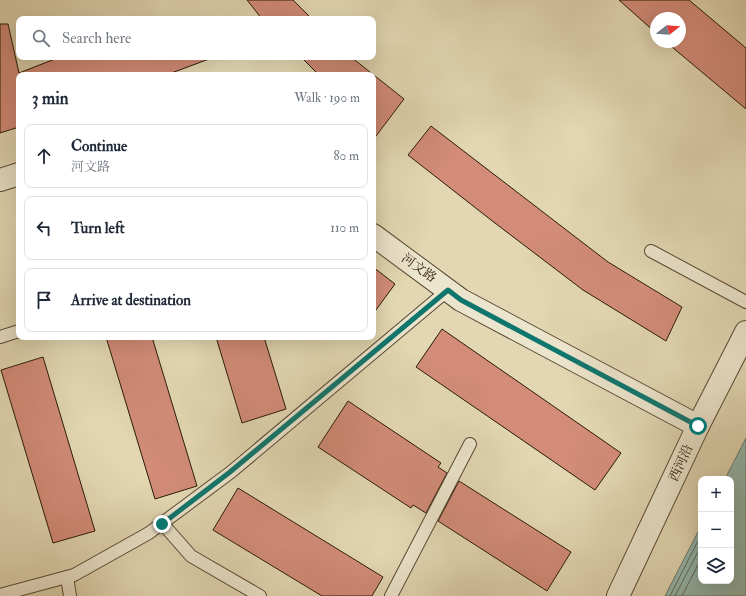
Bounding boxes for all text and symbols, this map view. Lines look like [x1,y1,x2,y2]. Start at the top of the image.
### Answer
north arrow [650,12,686,48]
search box [16,16,376,60]
icon: search [30,27,52,49]
text: Search here [62,29,131,48]
text: 3 min [32,88,69,109]
text: Walk · 190 m [294,90,360,106]
text: Continue [71,137,127,156]
icon: ahead [33,145,55,167]
text: 80 m [333,148,359,164]
text: 河文路 [71,159,110,175]
icon: left [33,217,55,239]
text: Turn left [71,219,125,238]
text: 110 m [330,220,359,236]
street label: 河文路 [399,250,439,286]
icon: arrive [33,289,55,311]
text: Arrive at destination [71,291,191,310]
route start [689,417,707,435]
street label: 西河沿 [666,442,696,484]
map controls [698,476,734,584]
button: + [698,476,734,512]
button: − [698,512,734,548]
route end [153,515,171,533]
button: layers [698,548,734,584]

